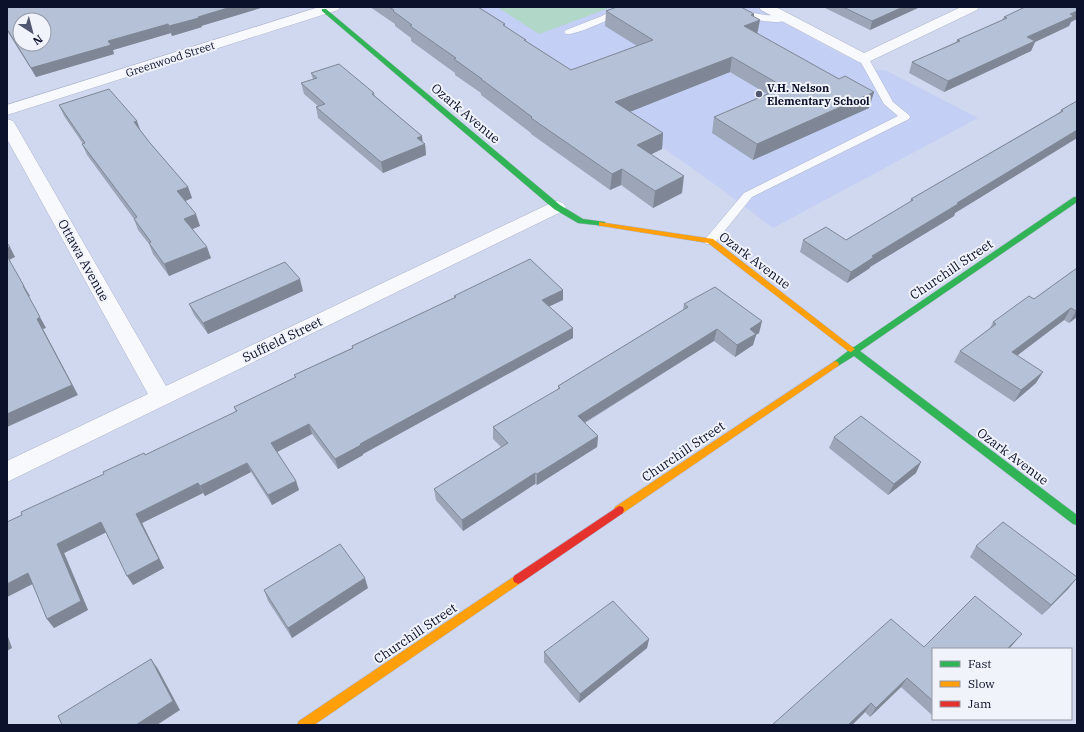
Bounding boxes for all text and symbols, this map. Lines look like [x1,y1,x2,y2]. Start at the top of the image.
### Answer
north arrow [12,12,52,52]
text: N [30,32,46,48]
street label: Greenwood Street [124,38,216,80]
street label: Ozark Avenue [428,80,504,147]
place label: V.H. Nelson Elementary School [767,81,870,108]
marker: V.H. Nelson Elementary School [754,89,764,99]
street label: Ottawa Avenue [54,216,113,304]
street label: Ozark Avenue [716,228,794,293]
street label: Churchill Street [906,235,996,303]
street label: Suffield Street [240,313,325,366]
street label: Churchill Street [638,417,728,485]
street label: Ozark Avenue [974,424,1052,489]
street label: Churchill Street [370,599,460,667]
legend [932,648,1072,720]
text: Fast [968,656,992,671]
text: Slow [968,676,995,691]
text: Jam [968,696,992,711]

